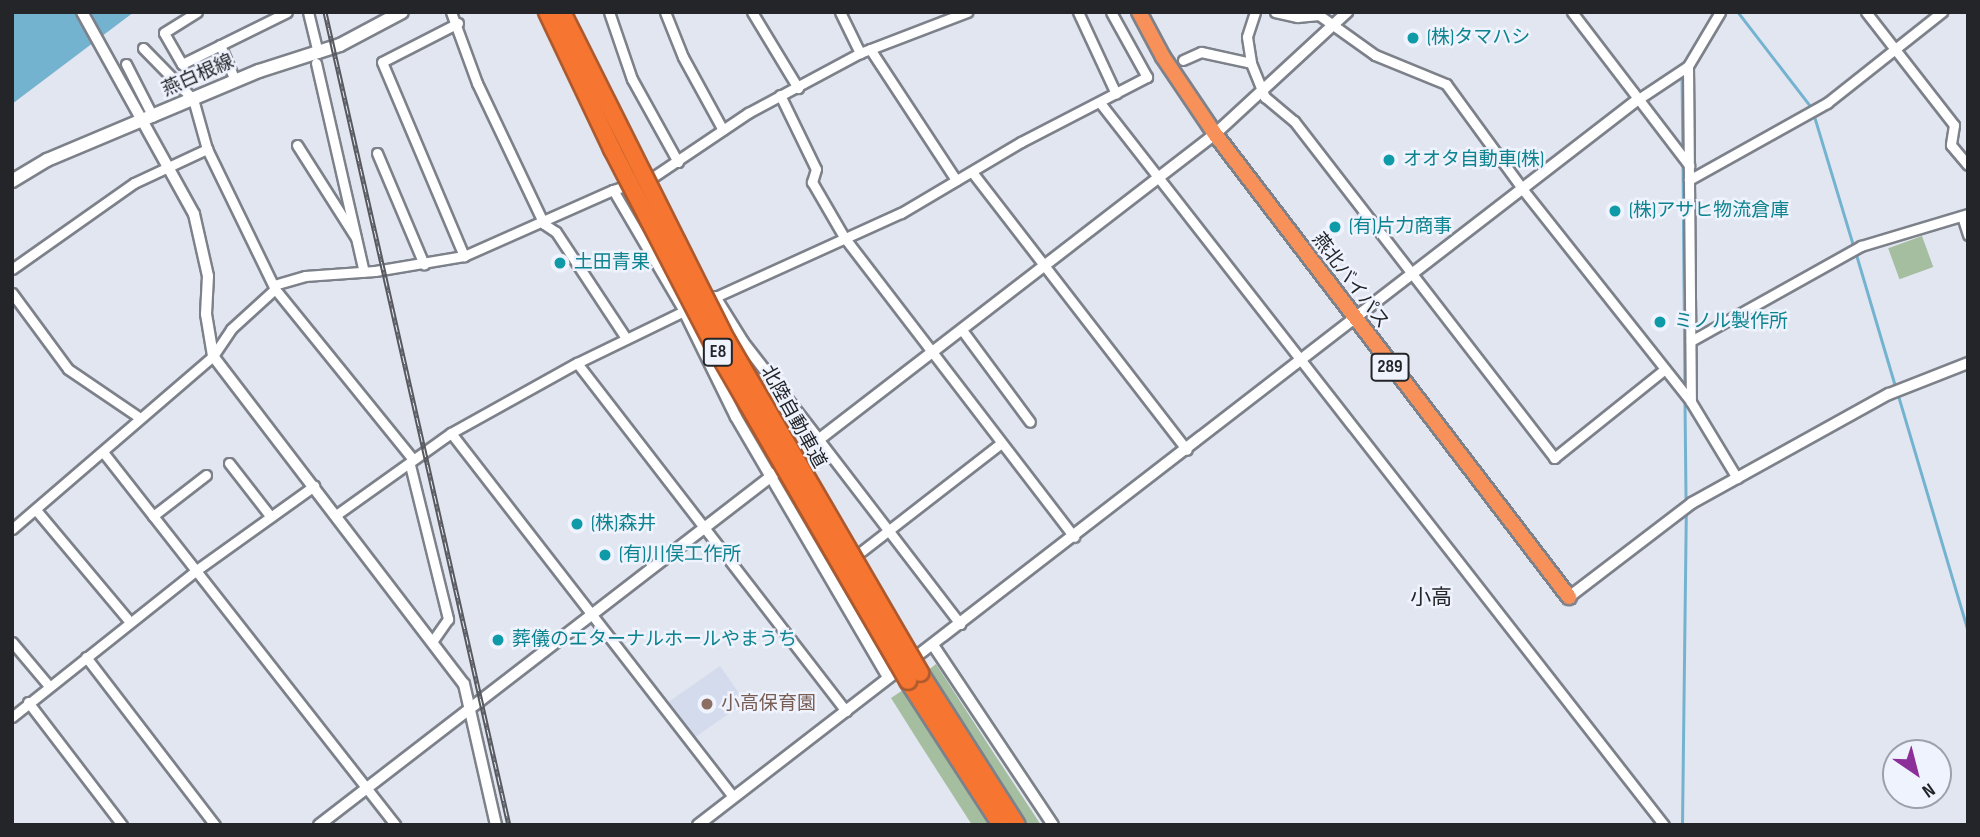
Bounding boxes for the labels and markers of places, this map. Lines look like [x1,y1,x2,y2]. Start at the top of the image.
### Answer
place label: (株)タマハシ [1427,27,1530,49]
marker: (株)タマハシ [1405,30,1421,46]
place label: オオタ自動車(株) [1403,149,1544,171]
marker: オオタ自動車(株) [1381,152,1397,168]
place label: (株)アサヒ物流倉庫 [1629,200,1789,222]
marker: (株)アサヒ物流倉庫 [1607,203,1623,219]
place label: (有)片力商事 [1349,216,1452,238]
marker: (有)片力商事 [1327,219,1343,235]
place label: 土田青果 [574,252,650,274]
marker: 土田青果 [552,255,568,271]
place label: ミノル製作所 [1674,311,1788,333]
marker: ミノル製作所 [1652,314,1668,330]
place label: (株)森井 [591,513,656,535]
marker: (株)森井 [569,516,585,532]
place label: (有)川俣工作所 [619,544,741,566]
marker: (有)川俣工作所 [597,547,613,563]
place label: 葬儀のエターナルホールやまうち [512,629,797,651]
marker: 葬儀のエターナルホールやまうち [490,632,506,648]
place label: 小高保育園 [721,693,816,715]
marker: 小高保育園 [699,696,715,712]

